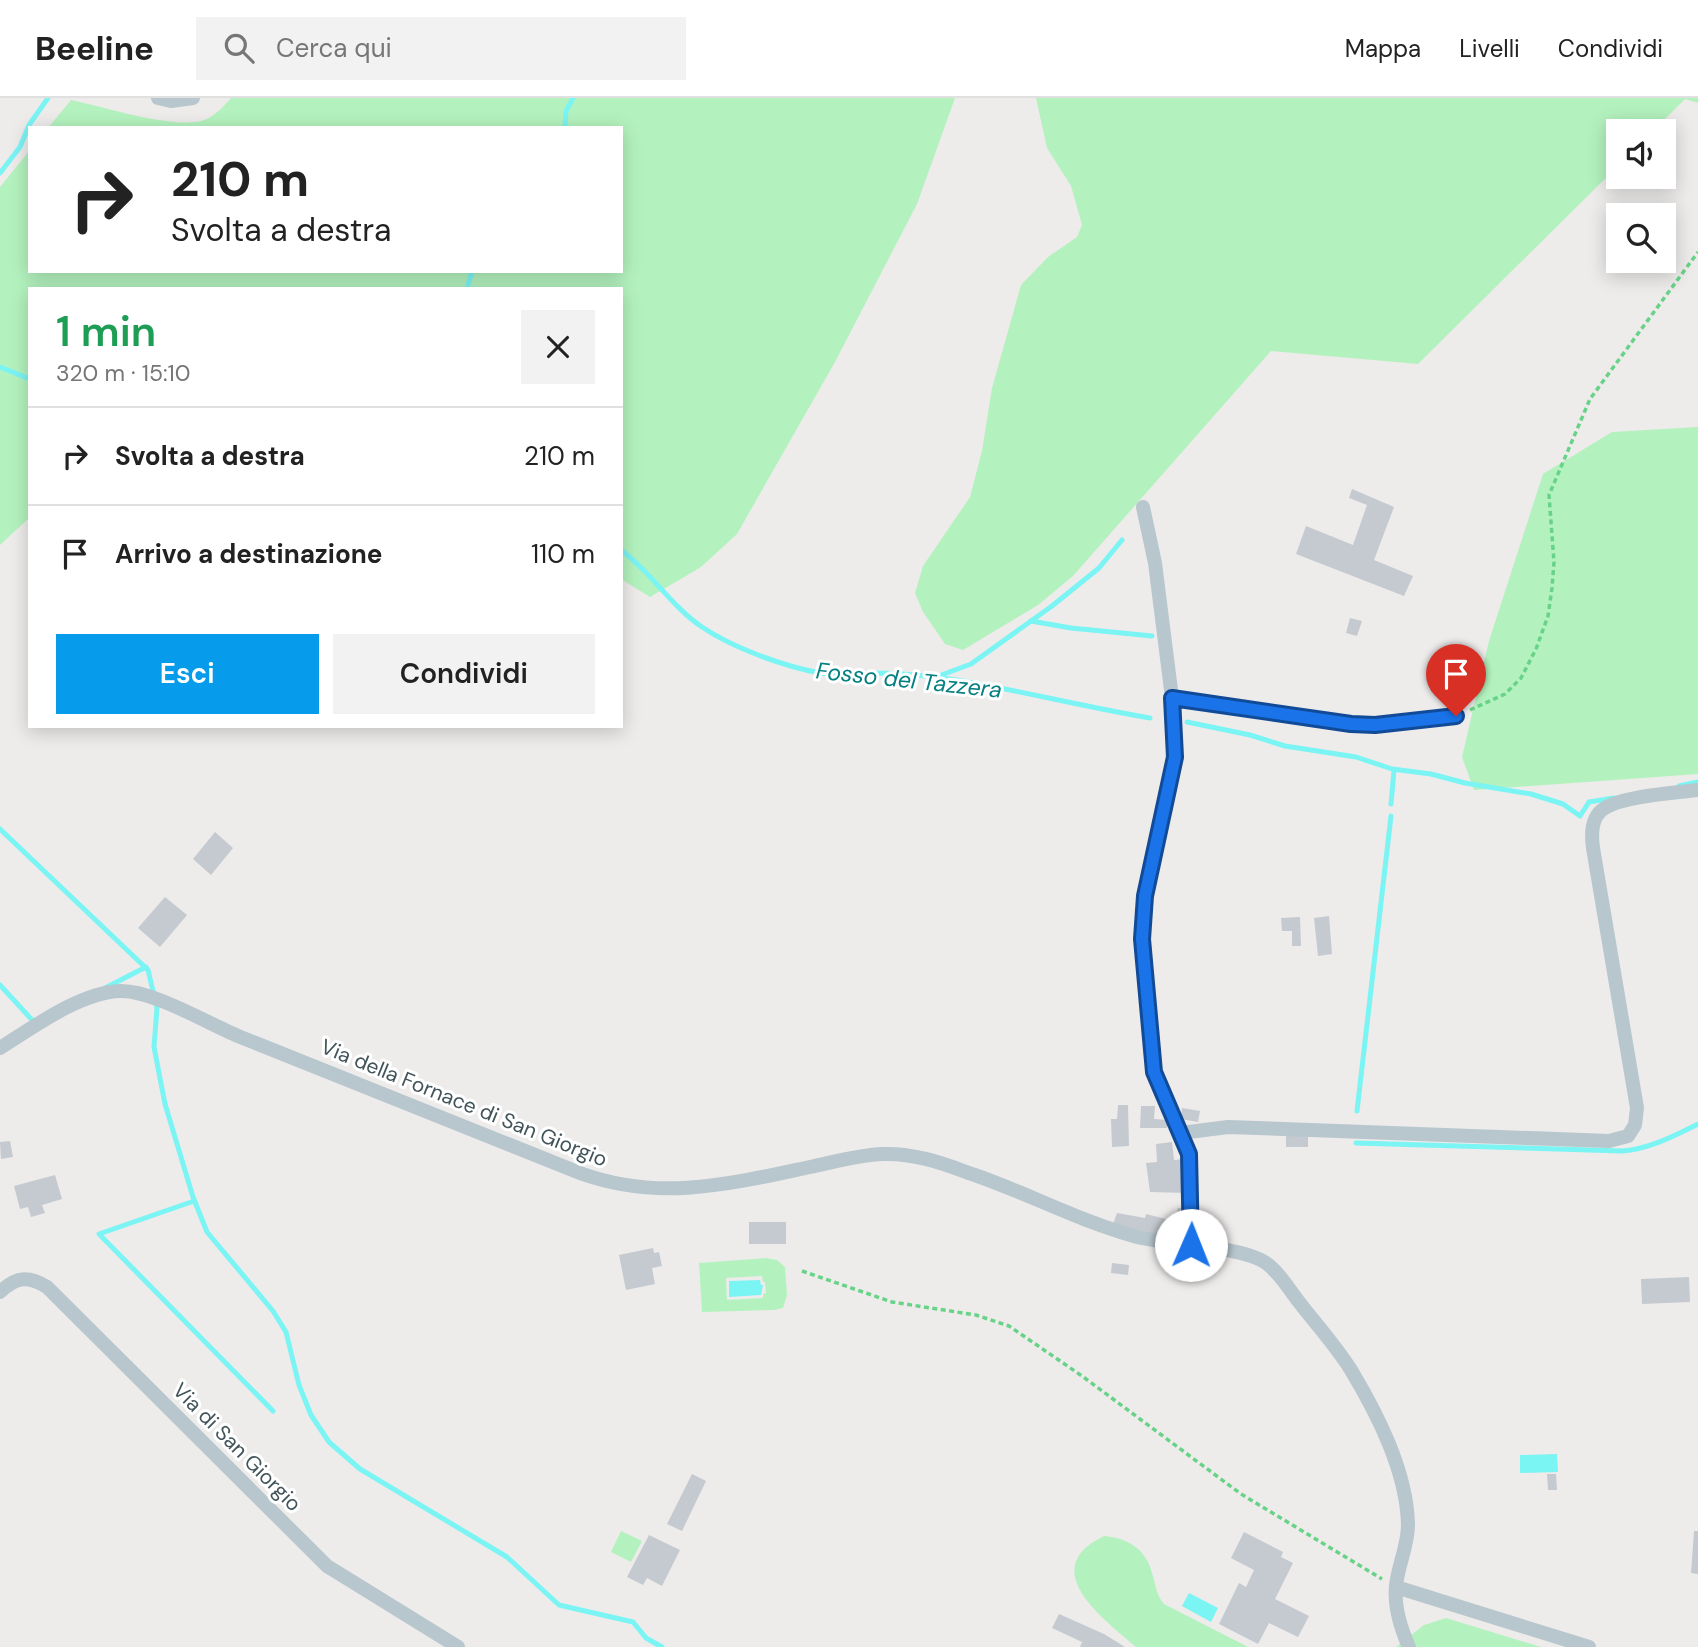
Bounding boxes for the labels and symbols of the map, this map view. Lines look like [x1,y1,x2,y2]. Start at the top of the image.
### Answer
pin [1426,644,1486,716]
water label: Fosso del Tazzera [814,655,1004,705]
street label: Via della Fornace di San Giorgio [317,1033,611,1173]
position arrow [1154,1208,1228,1282]
street label: Via di San Giorgio [167,1377,307,1517]

